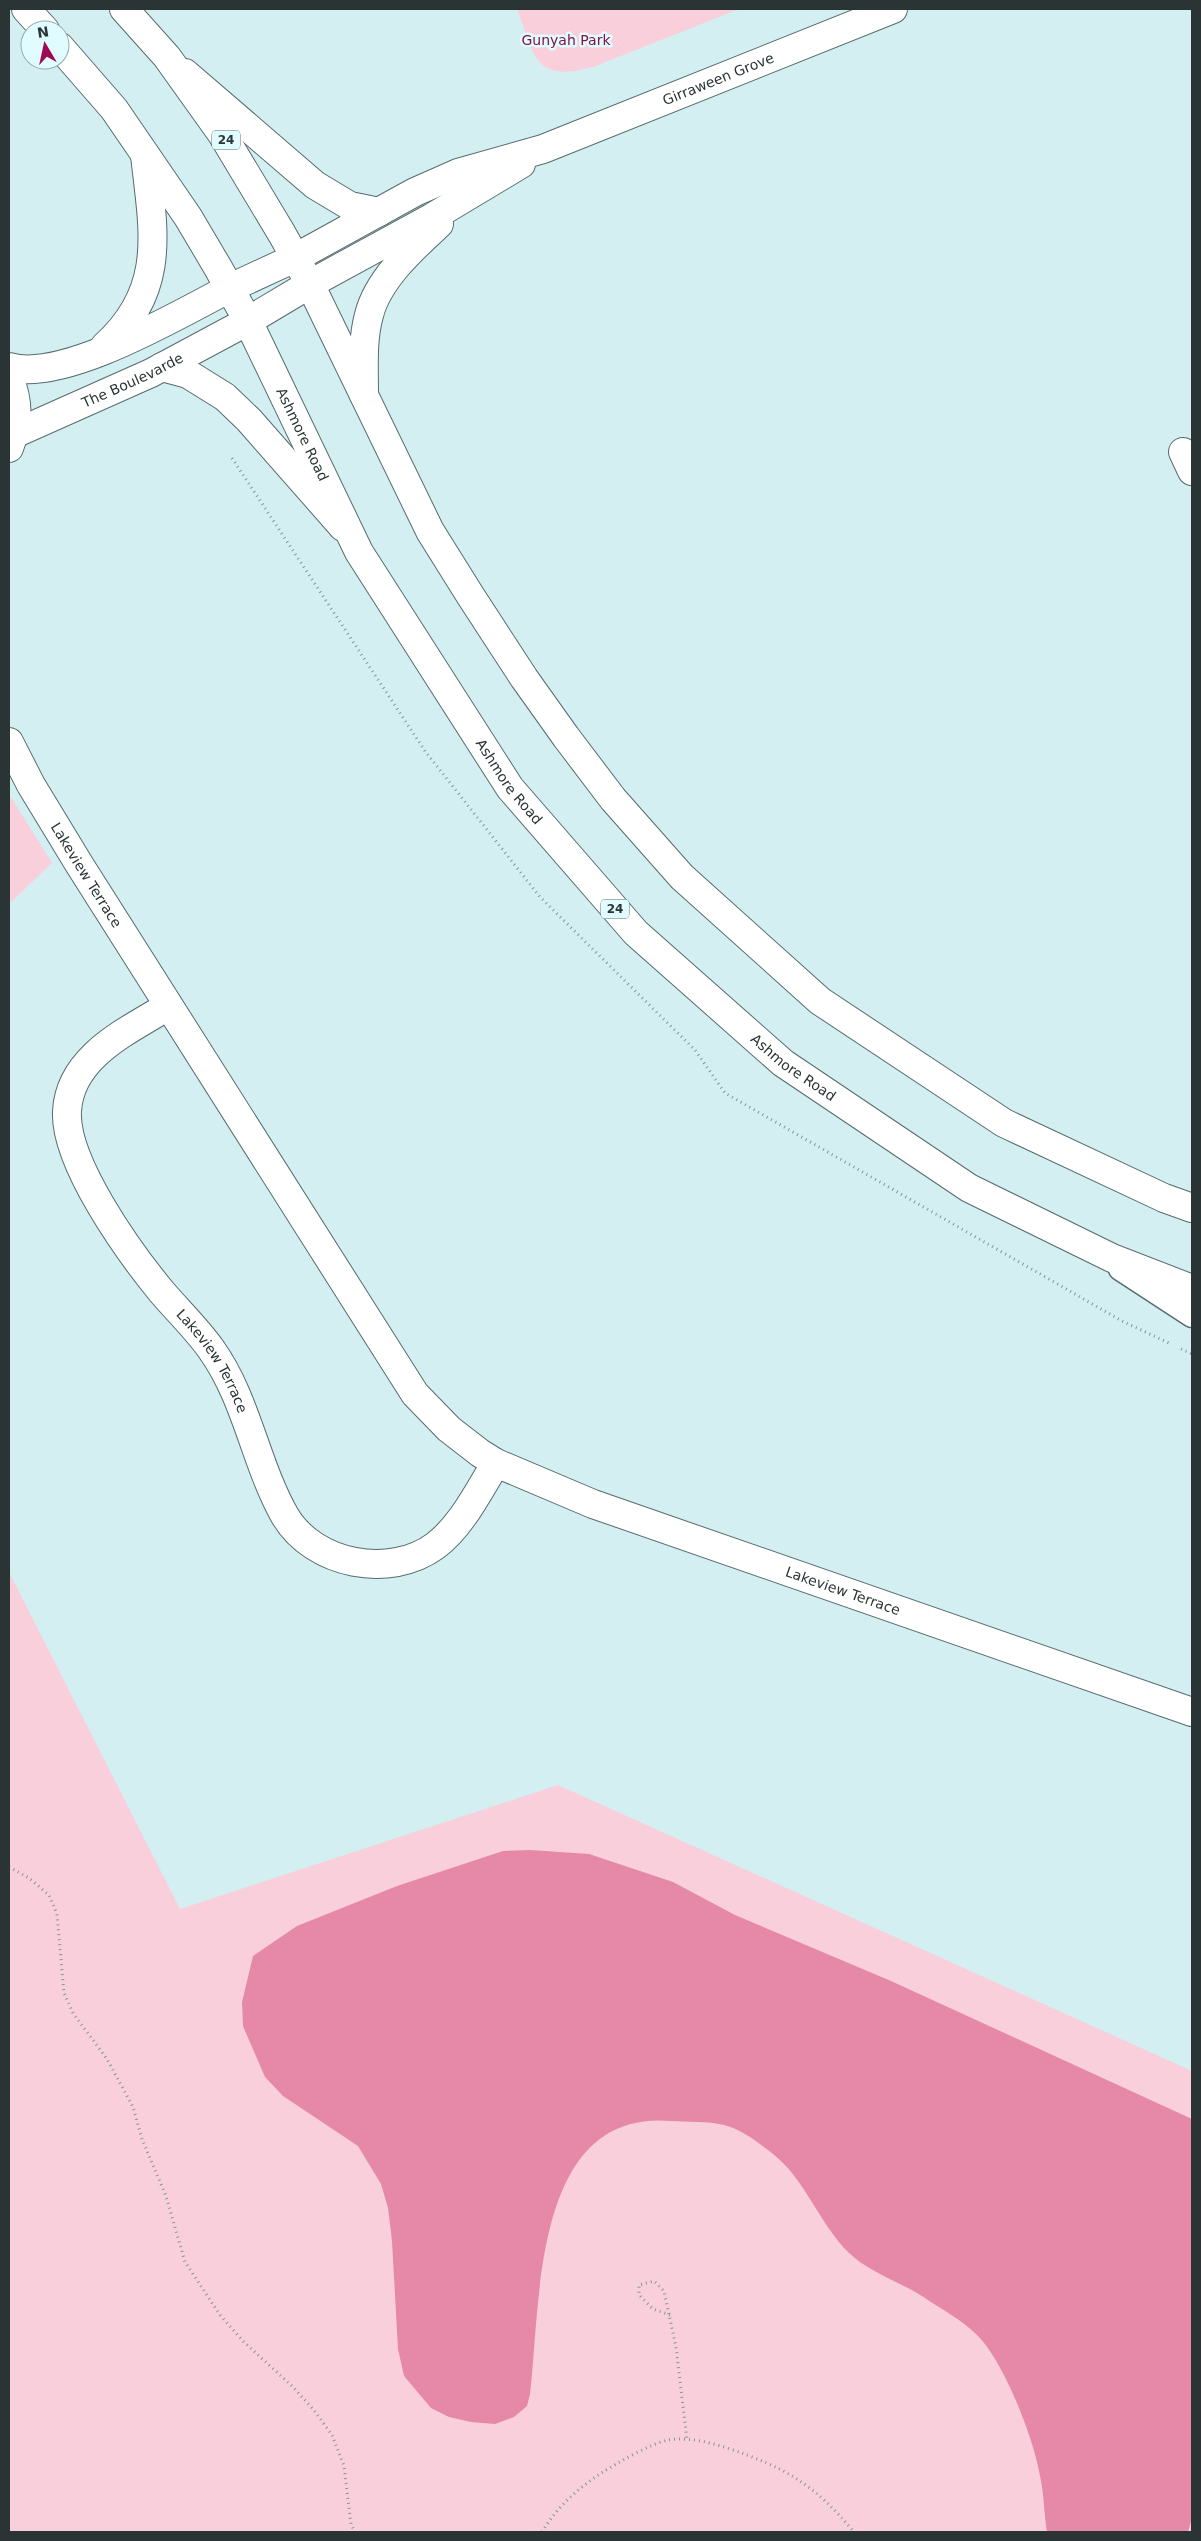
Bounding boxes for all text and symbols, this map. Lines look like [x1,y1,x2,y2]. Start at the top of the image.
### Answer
north arrow [20,20,70,70]
text: N [36,23,50,41]
park label: Gunyah Park [521,32,611,48]
street label: Girraween Grove [660,49,776,108]
road number: 24 [212,130,240,150]
street label: The Boulevarde [78,349,186,411]
street label: Ashmore Road [273,385,332,484]
street label: Ashmore Road [473,736,546,827]
street label: Lakeview Terrace [48,820,125,930]
road number: 24 [601,900,629,919]
street label: Ashmore Road [748,1031,839,1104]
street label: Lakeview Terrace [173,1306,251,1415]
street label: Lakeview Terrace [783,1563,902,1618]

